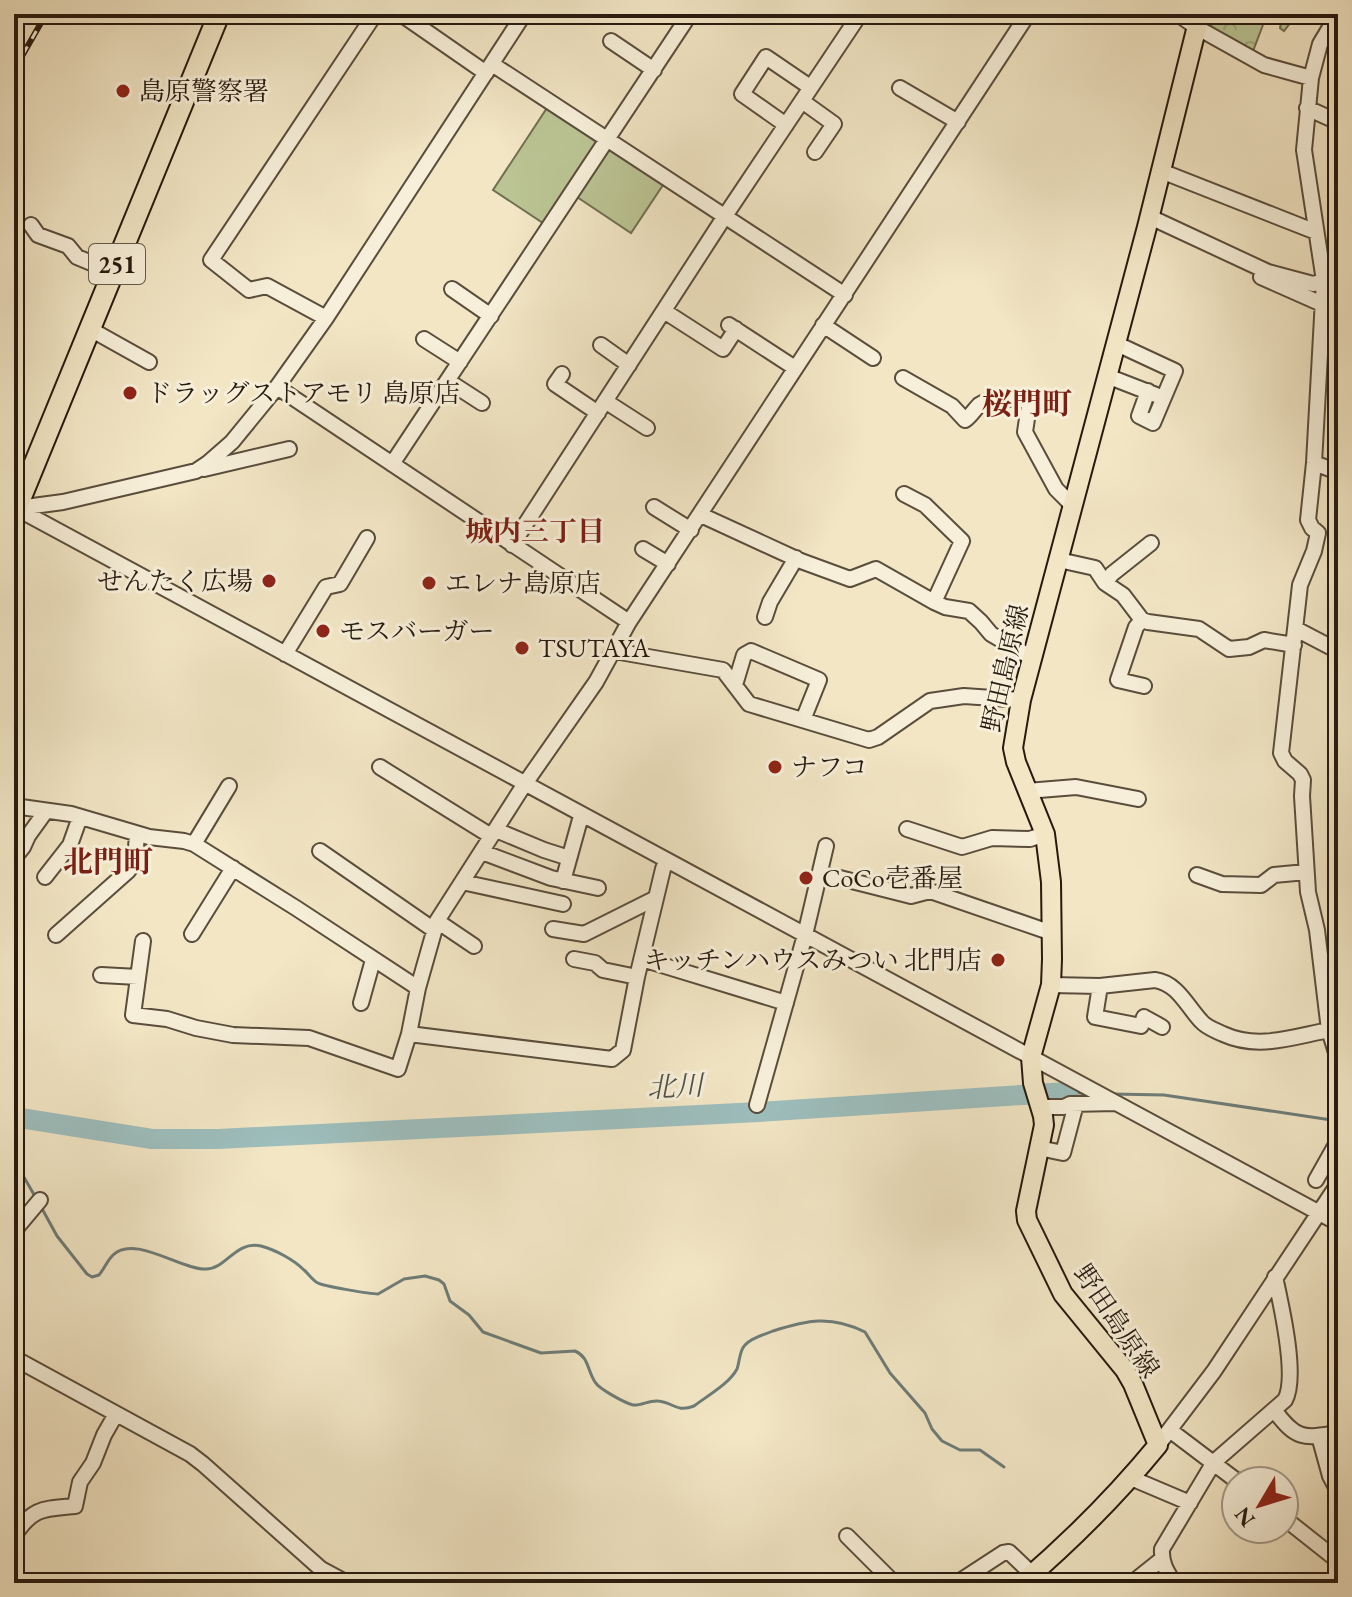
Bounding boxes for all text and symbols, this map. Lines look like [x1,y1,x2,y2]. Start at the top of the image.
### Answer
place label: 島原警察署 [139,74,269,108]
marker: 島原警察署 [114,82,132,100]
road number: 251 [89,244,145,284]
place label: ドラッグストアモリ 島原店 [146,376,461,410]
marker: ドラッグストアモリ 島原店 [121,384,139,402]
district label: 桜門町 [982,384,1072,423]
district label: 城内三丁目 [465,513,605,549]
place label: せんたく広場 [97,564,253,598]
place label: エレナ島原店 [445,566,601,600]
marker: せんたく広場 [260,572,278,590]
marker: エレナ島原店 [420,574,438,592]
street label: 野田島原線 [974,601,1036,735]
place label: モスバーガー [339,614,494,648]
marker: モスバーガー [314,622,332,640]
place label: TSUTAYA [538,631,651,665]
marker: TSUTAYA [513,639,531,657]
place label: ナフコ [791,750,868,784]
marker: ナフコ [766,758,784,776]
district label: 北門町 [63,842,153,881]
place label: CoCo壱番屋 [822,861,963,895]
marker: CoCo壱番屋 [797,869,815,887]
place label: キッチンハウスみつい 北門店 [644,943,982,977]
marker: キッチンハウスみつい 北門店 [989,951,1007,969]
water label: 北川 [646,1066,707,1105]
street label: 野田島原線 [1067,1258,1167,1384]
north arrow [1220,1465,1300,1545]
text: N [1228,1501,1262,1533]

